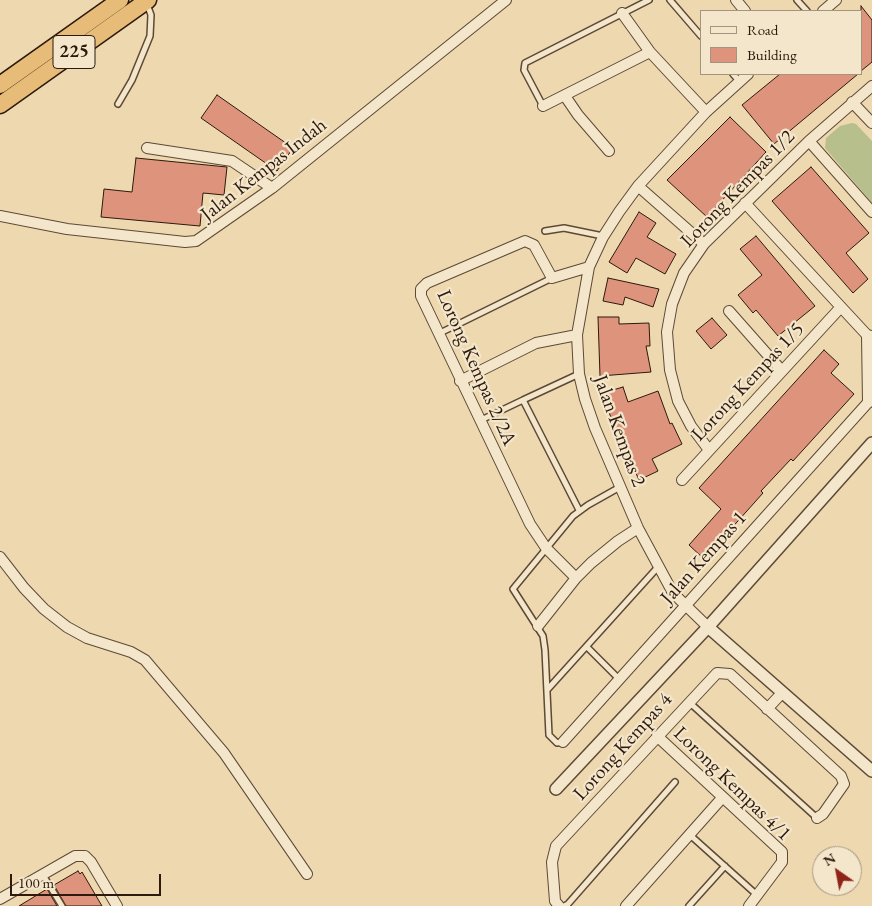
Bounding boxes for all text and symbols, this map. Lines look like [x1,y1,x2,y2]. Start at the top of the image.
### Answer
legend [700,10,862,75]
text: Road [747,20,778,39]
road number: 225 [53,36,95,68]
text: Building [747,45,797,64]
street label: Jalan Kempas Indah [196,113,332,227]
street label: Lorong Kempas 1/2 [676,125,800,253]
street label: Lorong Kempas 2/2A [431,286,521,450]
street label: Lorong Kempas 1/5 [687,318,809,446]
street label: Jalan Kempas 2 [588,372,650,490]
street label: Jalan Kempas 1 [656,506,752,610]
street label: Lorong Kempas 4 [568,688,678,806]
street label: Lorong Kempas 4/1 [668,722,796,846]
north arrow [812,846,862,896]
text: N [820,849,839,870]
scale bar [12,864,164,896]
text: 100 m [18,873,54,892]

